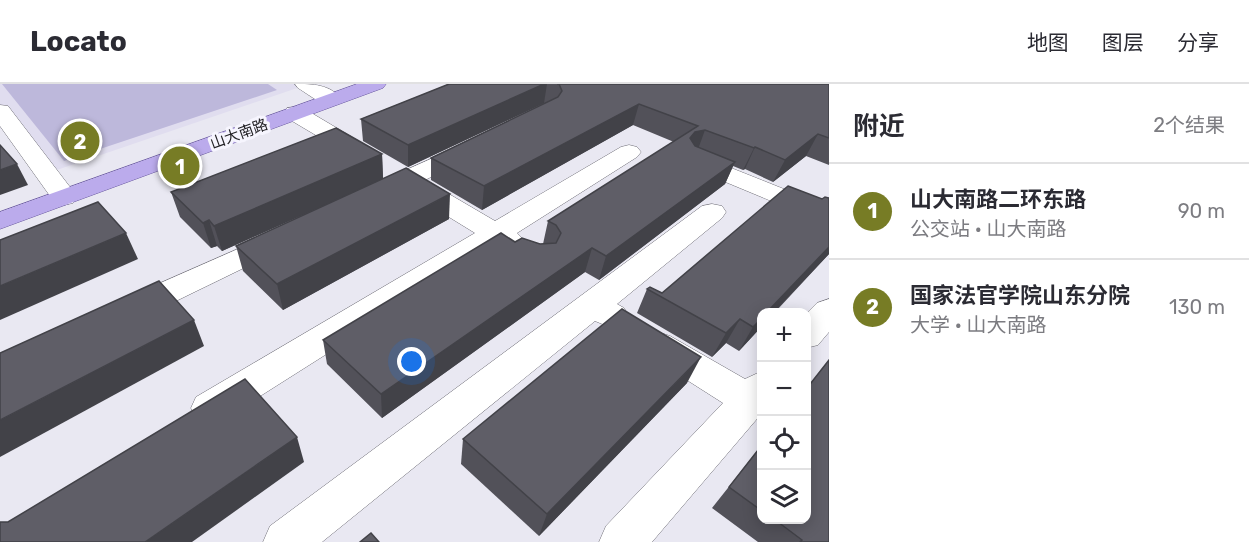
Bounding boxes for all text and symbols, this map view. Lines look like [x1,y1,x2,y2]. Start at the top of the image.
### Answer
text: Locato [30,25,127,58]
text: 地图 [1027,30,1069,55]
text: 图层 [1102,30,1144,55]
text: 分享 [1177,30,1219,55]
text: 附近 [853,111,905,142]
text: 2个结果 [1153,113,1225,137]
street label: 山大南路 [208,115,270,153]
pin: 2 [60,118,100,164]
pin: 1 [160,144,200,188]
text: 山大南路二环东路 [910,186,1086,213]
text: 1 [868,199,877,223]
text: 90 m [1178,199,1225,223]
text: 公交站 · 山大南路 [910,217,1066,241]
text: 国家法官学院山东分院 [910,282,1130,309]
text: 2 [866,295,879,319]
text: 130 m [1169,295,1225,319]
map controls [757,308,811,524]
button: + [757,308,811,362]
text: 大学 · 山大南路 [910,313,1046,337]
your location [397,347,426,376]
button: − [757,362,811,416]
button: locate [757,416,811,470]
button: layers [757,470,811,524]

